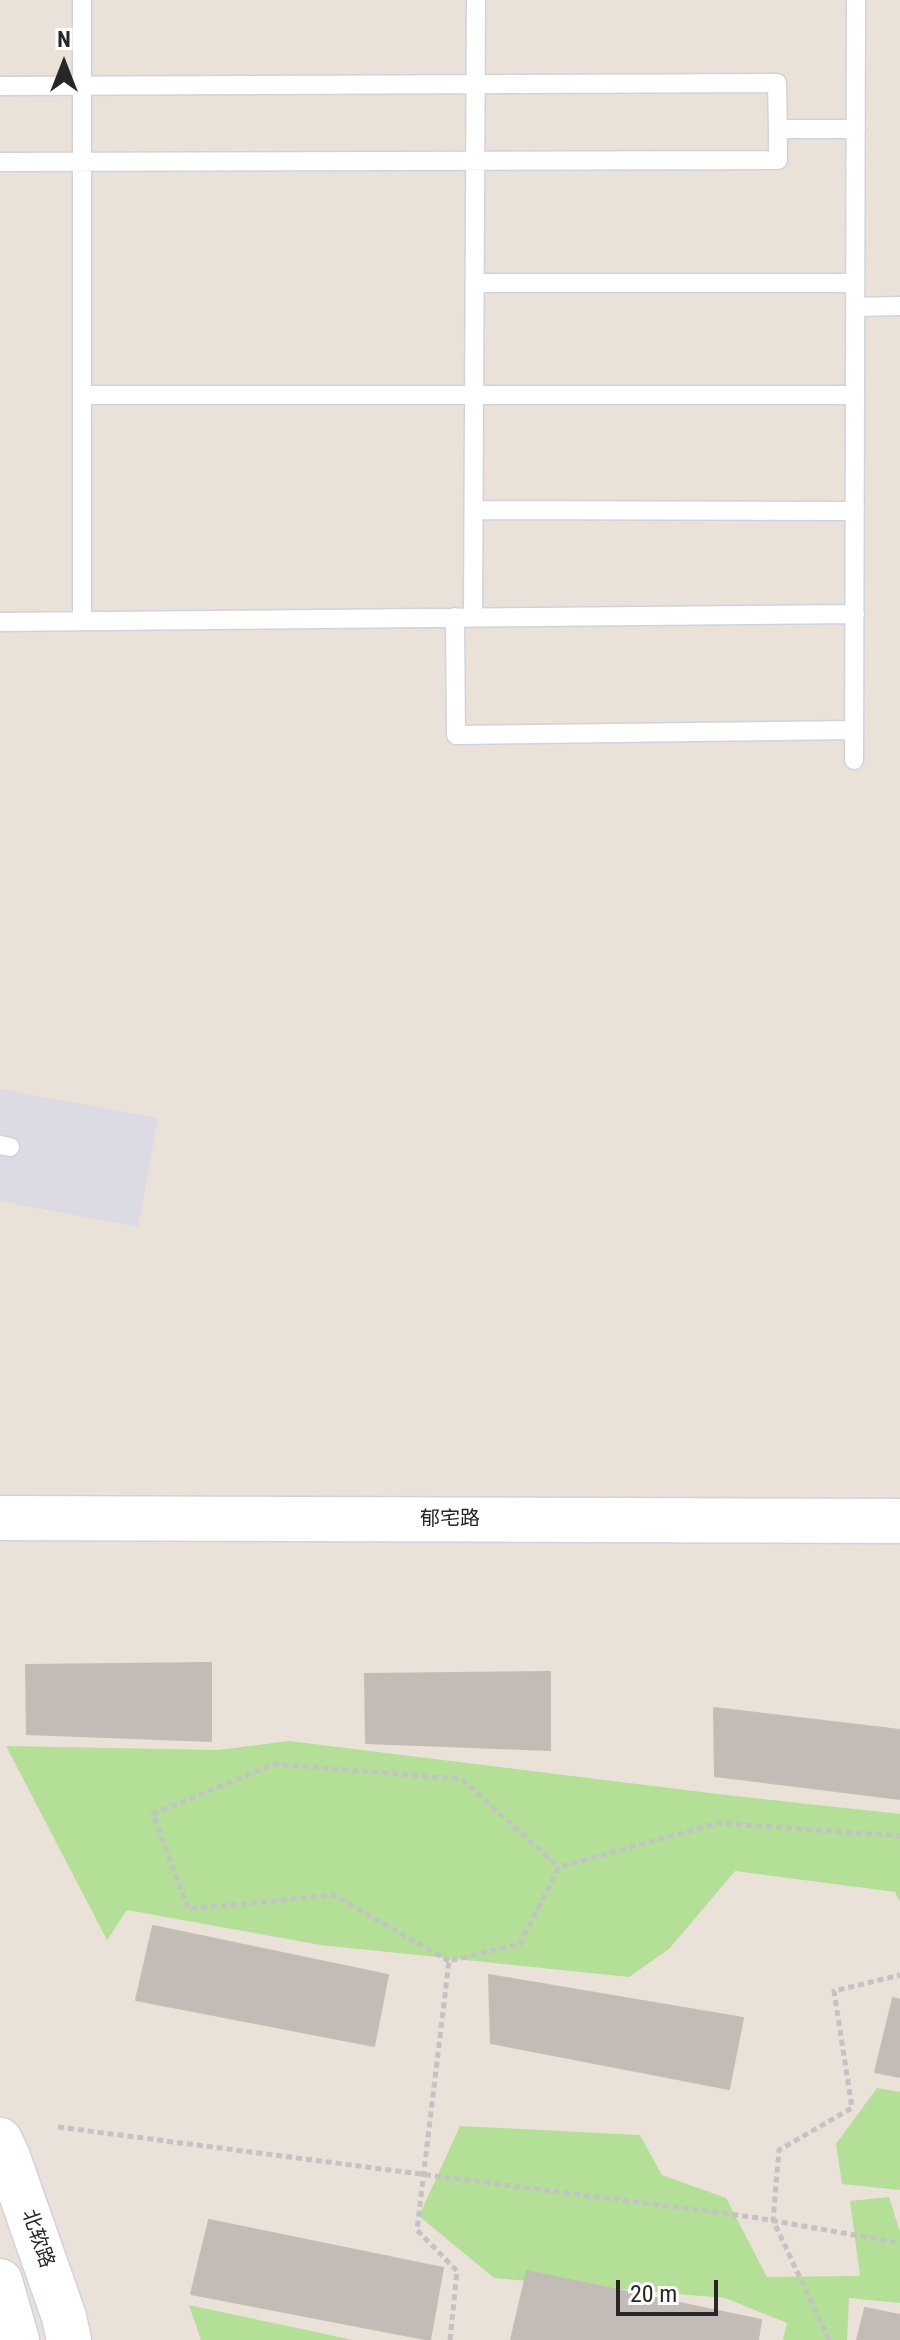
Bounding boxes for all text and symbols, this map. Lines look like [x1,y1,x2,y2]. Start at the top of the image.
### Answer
north arrow [24,24,104,104]
text: N [57,27,71,52]
street label: 郁宅路 [420,1508,480,1532]
street label: 北软路 [16,2207,58,2271]
scale bar [620,2264,722,2314]
text: 20 m [630,2280,677,2308]

